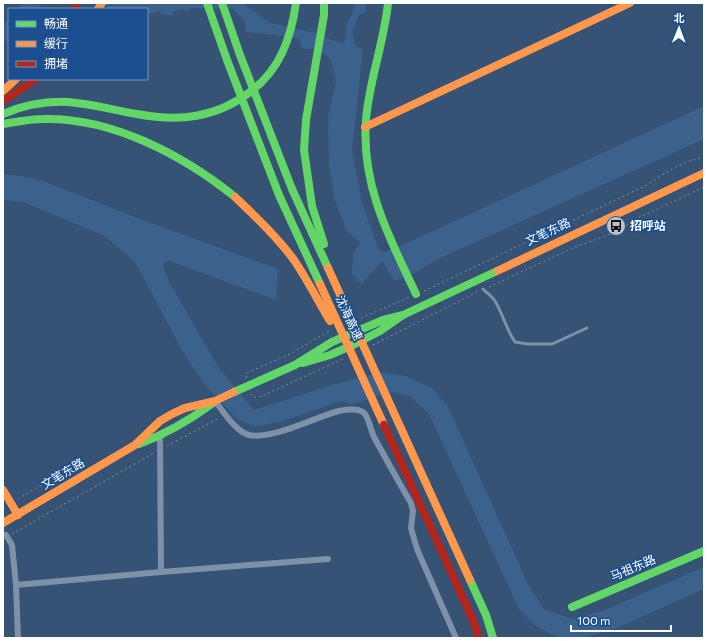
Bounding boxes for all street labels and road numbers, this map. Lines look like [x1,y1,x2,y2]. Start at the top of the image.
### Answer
street label: 文笔东路 [523,215,572,248]
street label: 沈海高速 [334,293,366,342]
street label: 文笔东路 [38,455,87,492]
street label: 马祖东路 [608,551,657,583]

